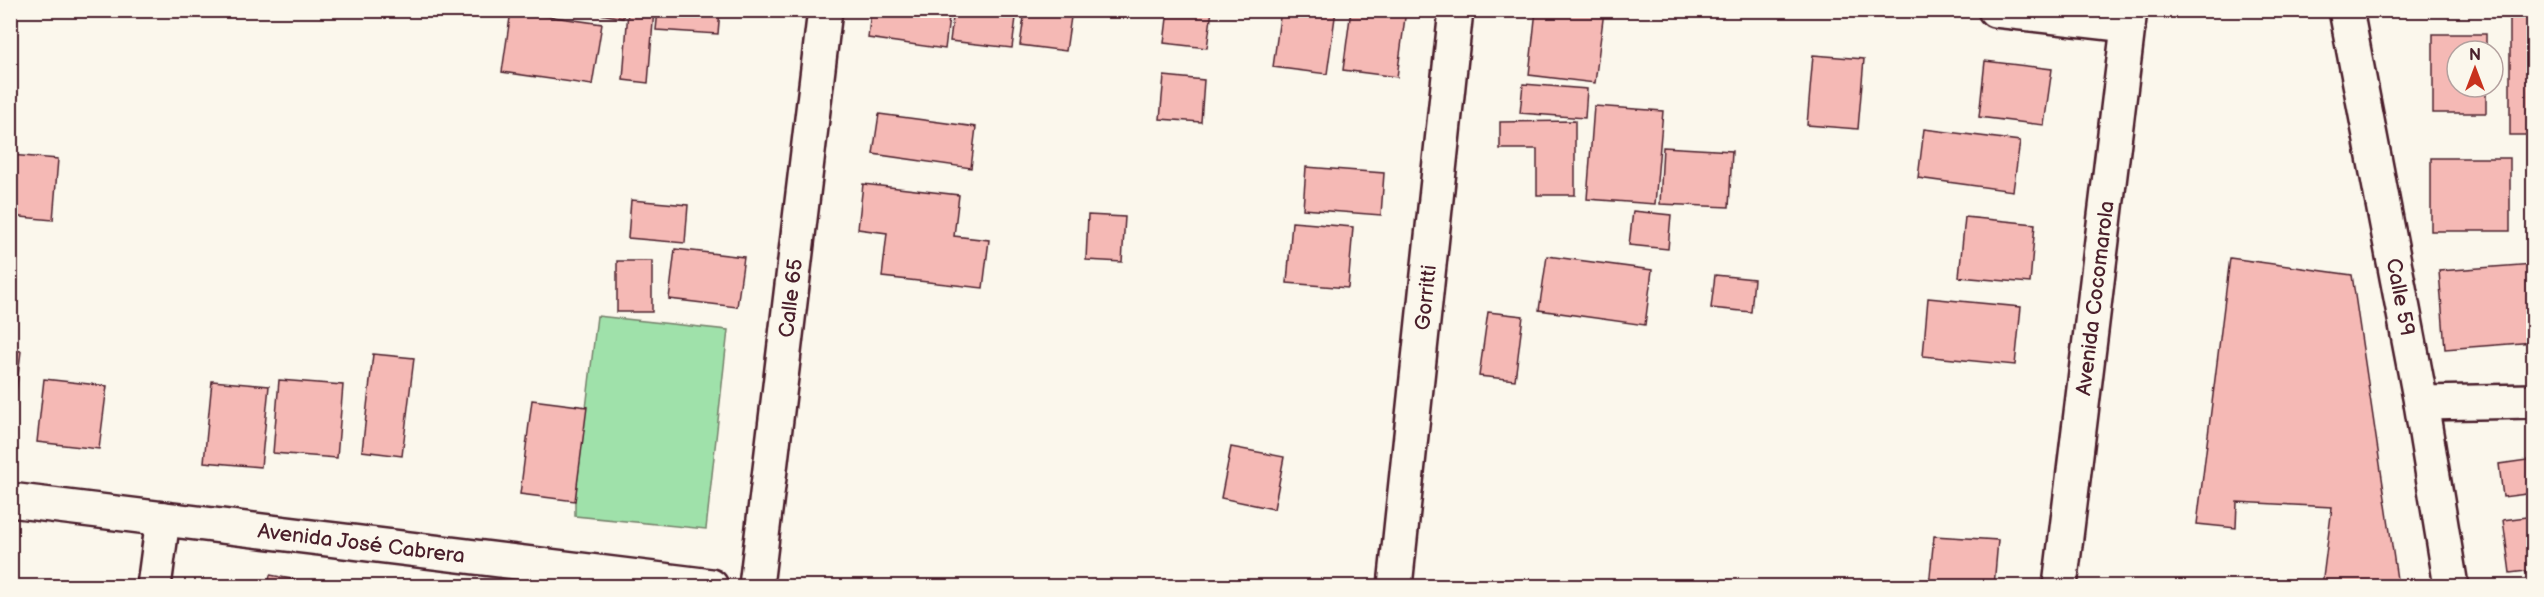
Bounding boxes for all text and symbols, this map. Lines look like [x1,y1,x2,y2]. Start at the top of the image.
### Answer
north arrow [2445,39,2505,99]
text: N [2469,46,2481,65]
street label: Avenida Cocomarola [2071,199,2120,397]
street label: Calle 59 [2381,256,2420,338]
street label: Calle 65 [774,257,808,339]
street label: Gorritti [1410,264,1442,332]
street label: Avenida José Cabrera [256,519,466,569]

